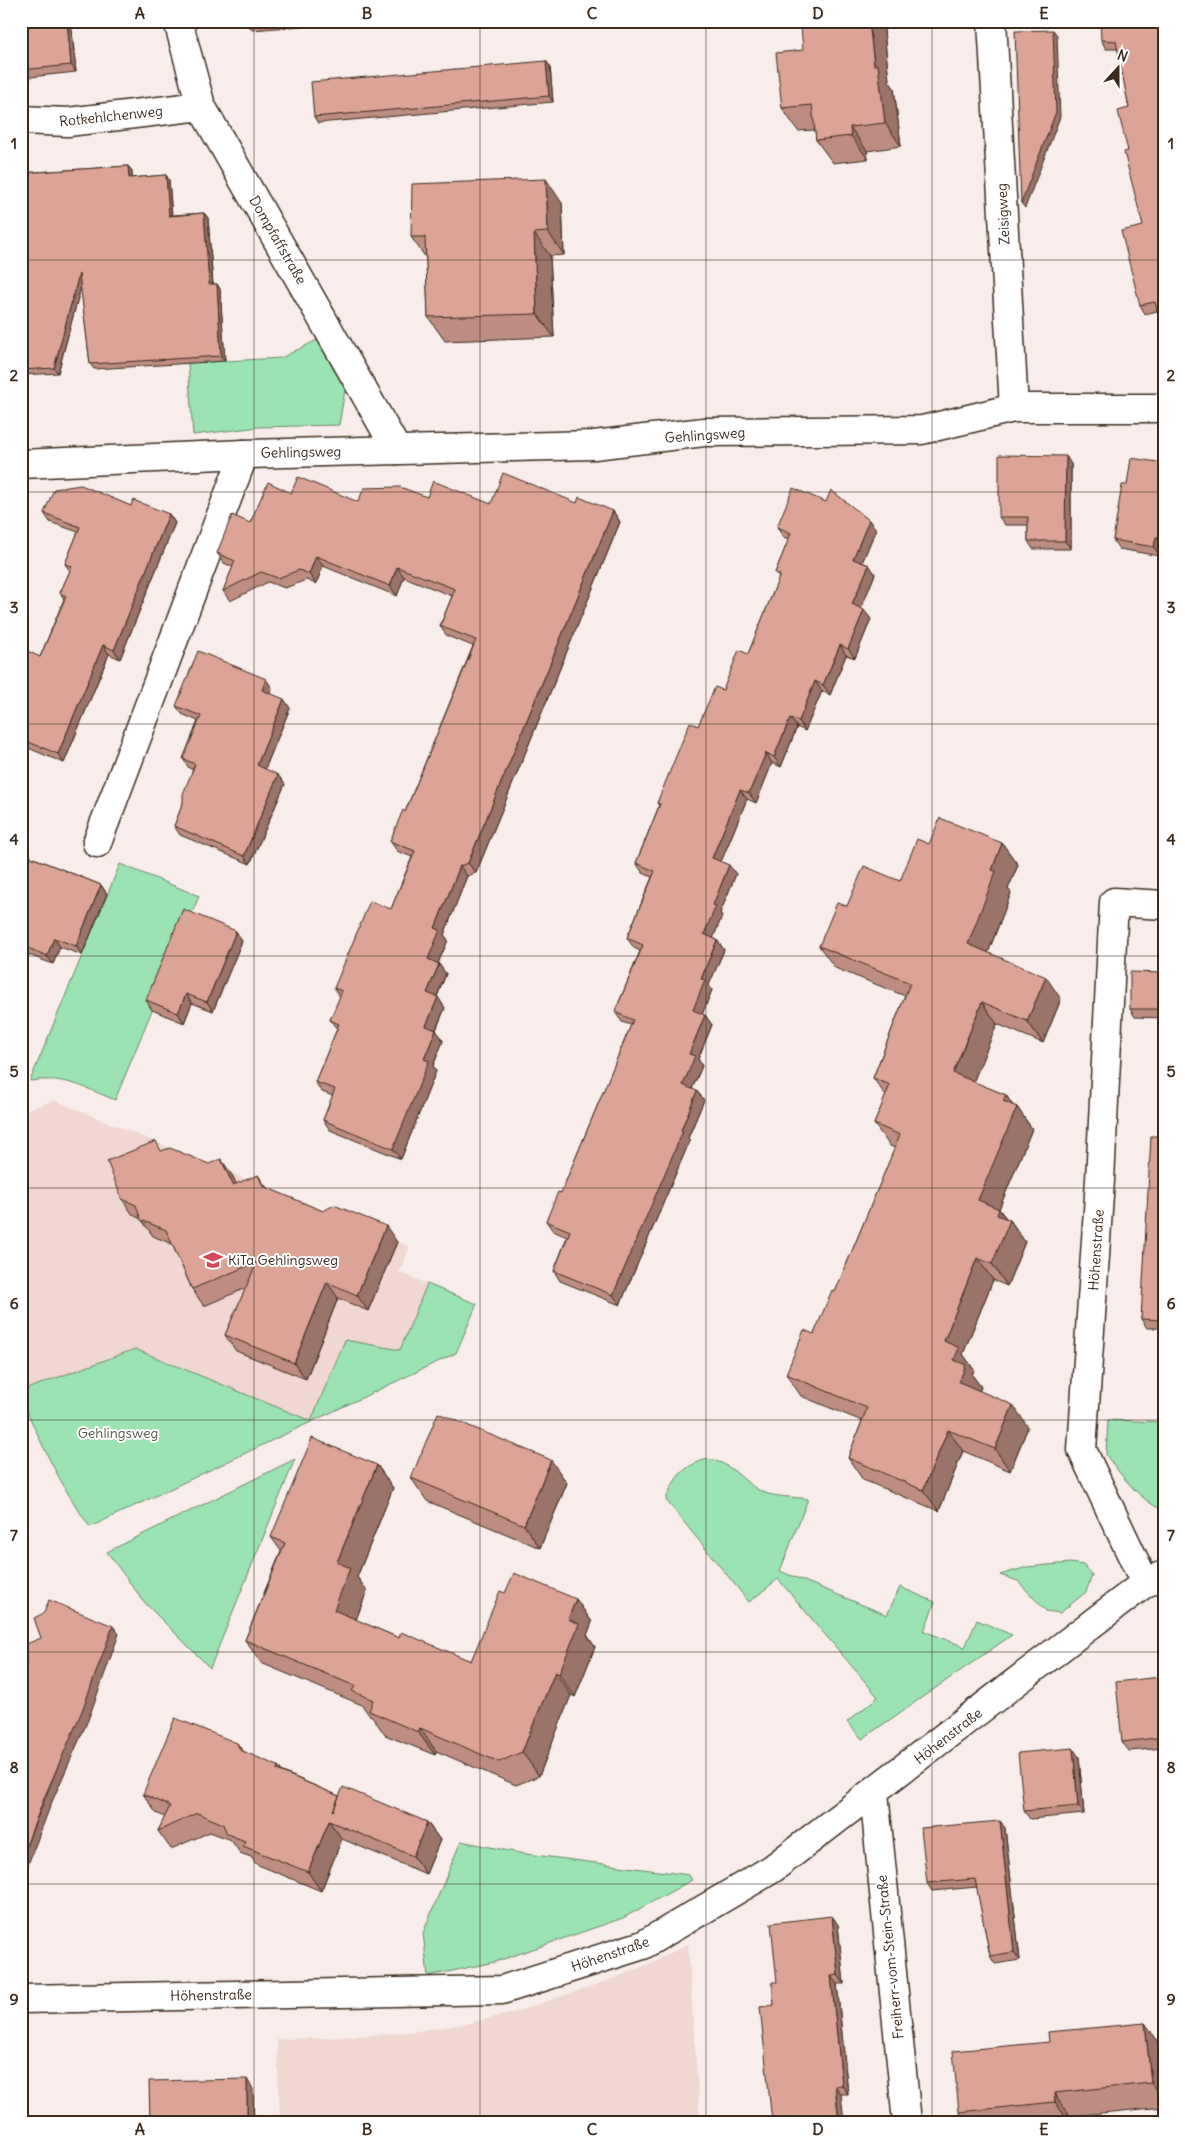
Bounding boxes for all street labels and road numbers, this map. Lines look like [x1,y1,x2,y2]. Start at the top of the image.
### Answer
street label: Rotkehlchenweg [58,102,164,130]
street label: Zeisigweg [992,183,1014,245]
street label: Dompfaffstraße [245,192,311,288]
street label: Gehlingsweg [664,423,746,447]
street label: Gehlingsweg [261,442,341,462]
street label: Höhenstraße [1084,1209,1108,1291]
street label: Höhenstraße [910,1704,986,1768]
street label: Freiherr-vom-Stein-Straße [872,1874,908,2040]
street label: Höhenstraße [569,1932,651,1976]
street label: Höhenstraße [170,1985,252,2005]

